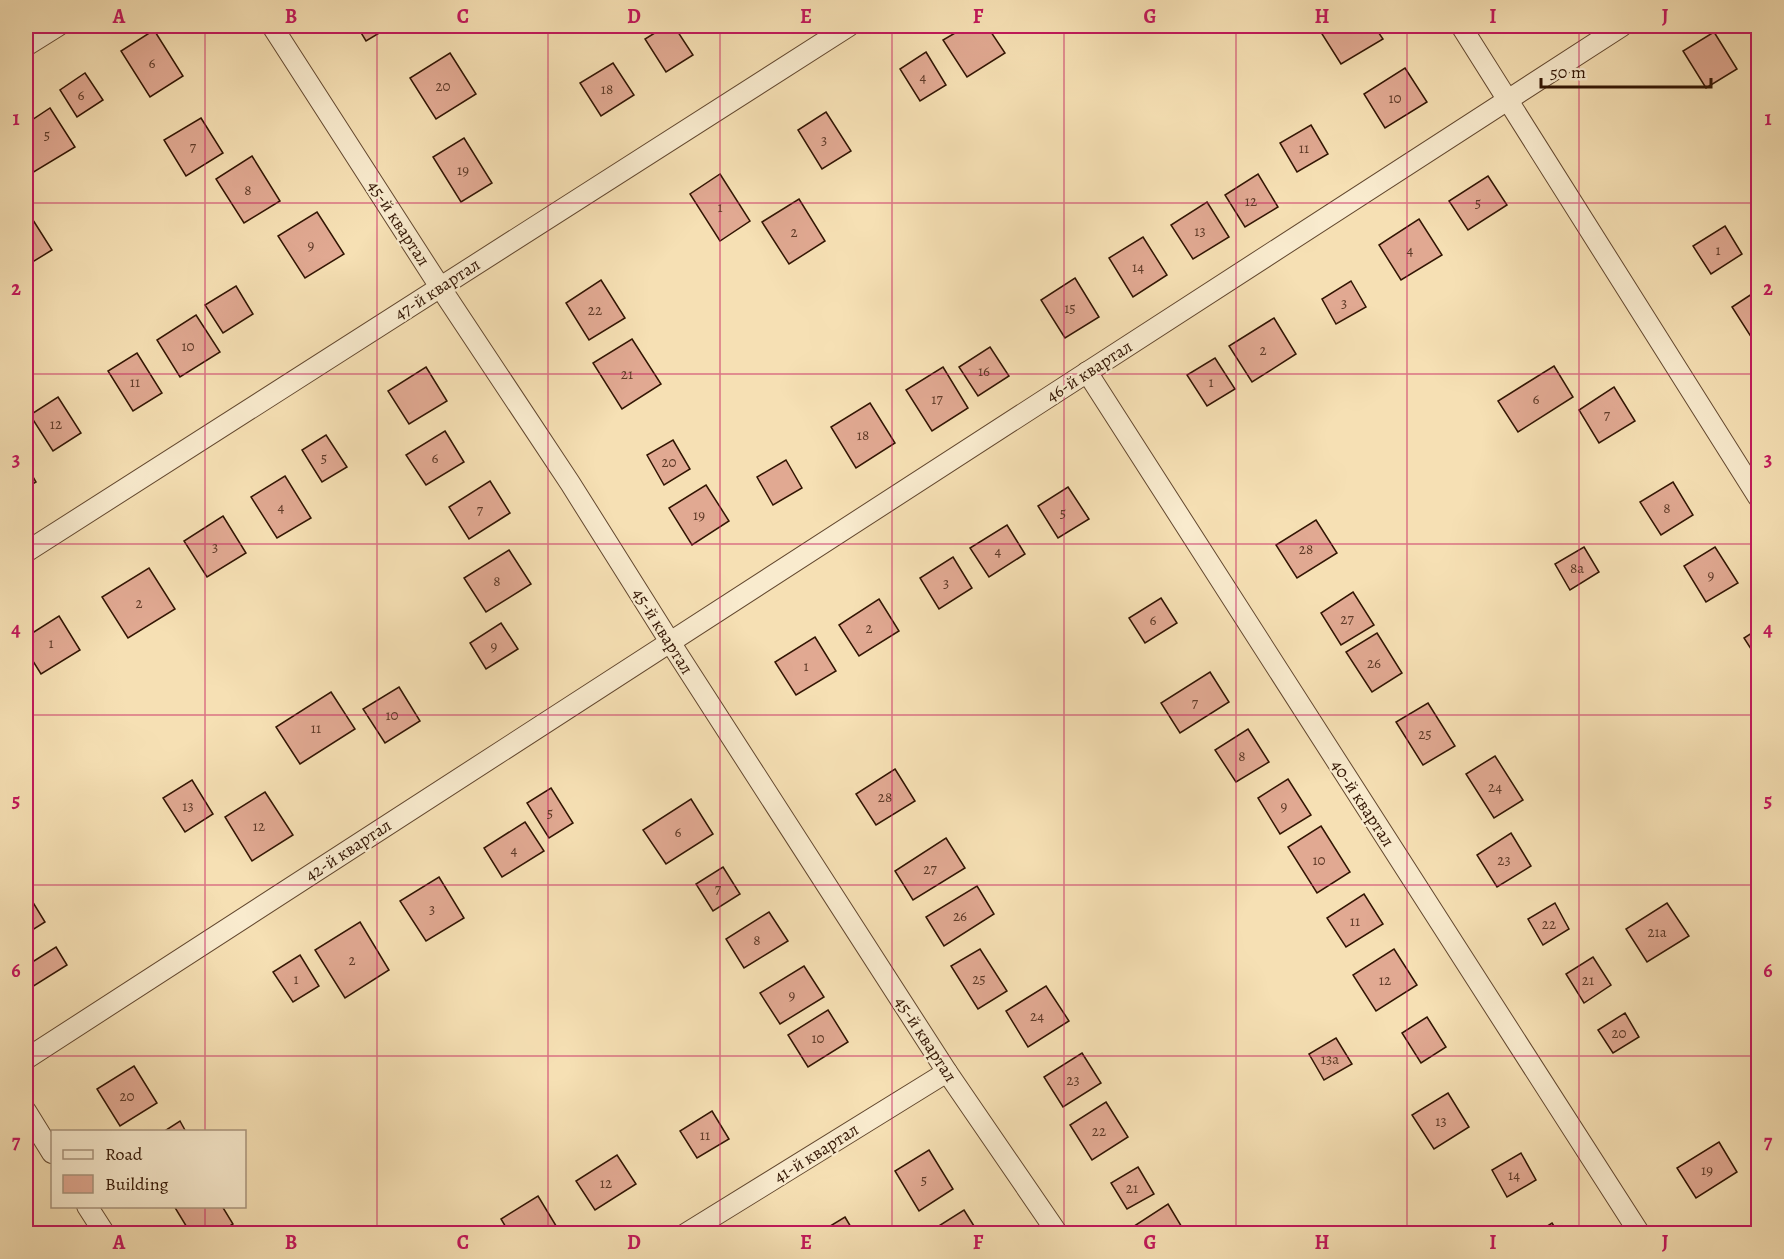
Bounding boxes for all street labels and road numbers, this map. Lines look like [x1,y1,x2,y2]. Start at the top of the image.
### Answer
street label: 45-й квартал [362,175,436,271]
street label: 47-й квартал [390,252,484,326]
street label: 46-й квартал [1041,334,1137,408]
street label: 45-й квартал [627,583,699,679]
street label: 40-й квартал [1326,755,1400,851]
street label: 42-й квартал [300,813,396,887]
street label: 45-й квартал [889,991,963,1087]
street label: 41-й квартал [769,1117,863,1189]

